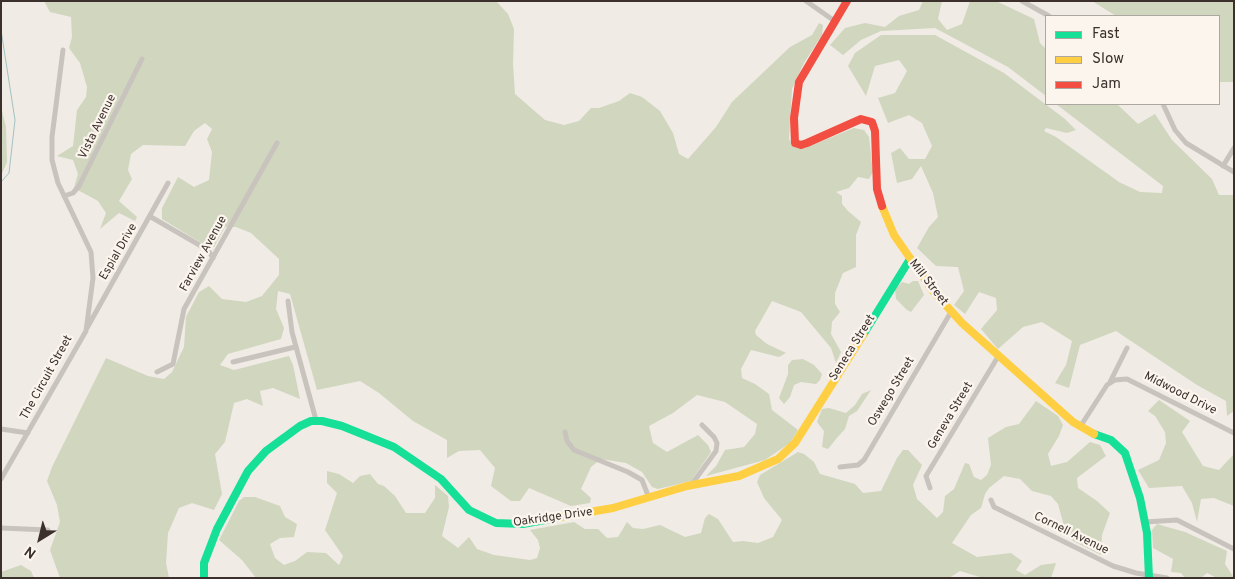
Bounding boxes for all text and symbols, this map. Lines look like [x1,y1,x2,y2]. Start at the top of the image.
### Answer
legend [1045,15,1220,105]
text: Fast [1092,25,1120,44]
text: Slow [1092,50,1124,69]
text: Jam [1092,75,1121,94]
street label: Vista Avenue [76,92,120,162]
street label: Farview Avenue [177,214,231,294]
street label: Espial Drive [97,221,141,283]
street label: Mill Street [905,257,951,309]
street label: Seneca Street [827,312,879,384]
street label: The Circuit Street [18,333,76,423]
street label: Oswego Street [866,355,918,429]
street label: Midwood Drive [1141,370,1219,418]
street label: Geneva Street [925,380,977,452]
street label: Oakridge Drive [512,505,594,531]
street label: Cornell Avenue [1031,510,1111,558]
north arrow [15,514,65,564]
text: N [22,542,40,561]

